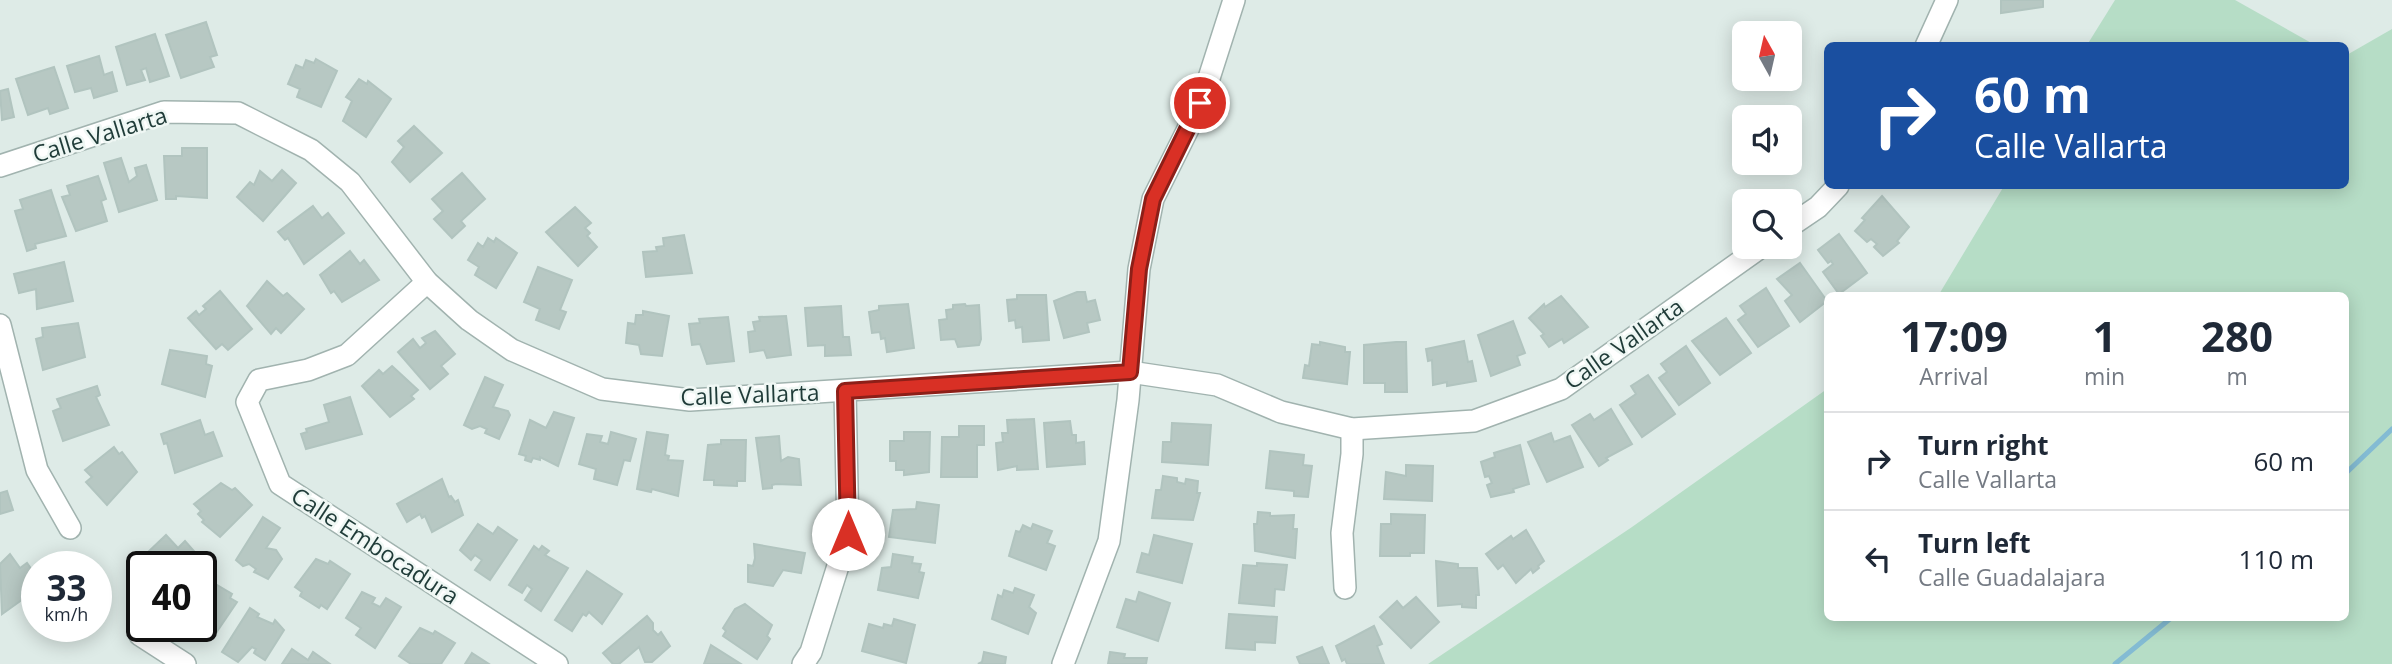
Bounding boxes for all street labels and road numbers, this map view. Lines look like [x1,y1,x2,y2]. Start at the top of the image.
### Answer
street label: Calle Vallarta [29,98,171,170]
street label: Calle Vallarta [1557,290,1690,396]
street label: Calle Vallarta [680,376,820,412]
street label: Calle Embocadura [286,479,466,611]

